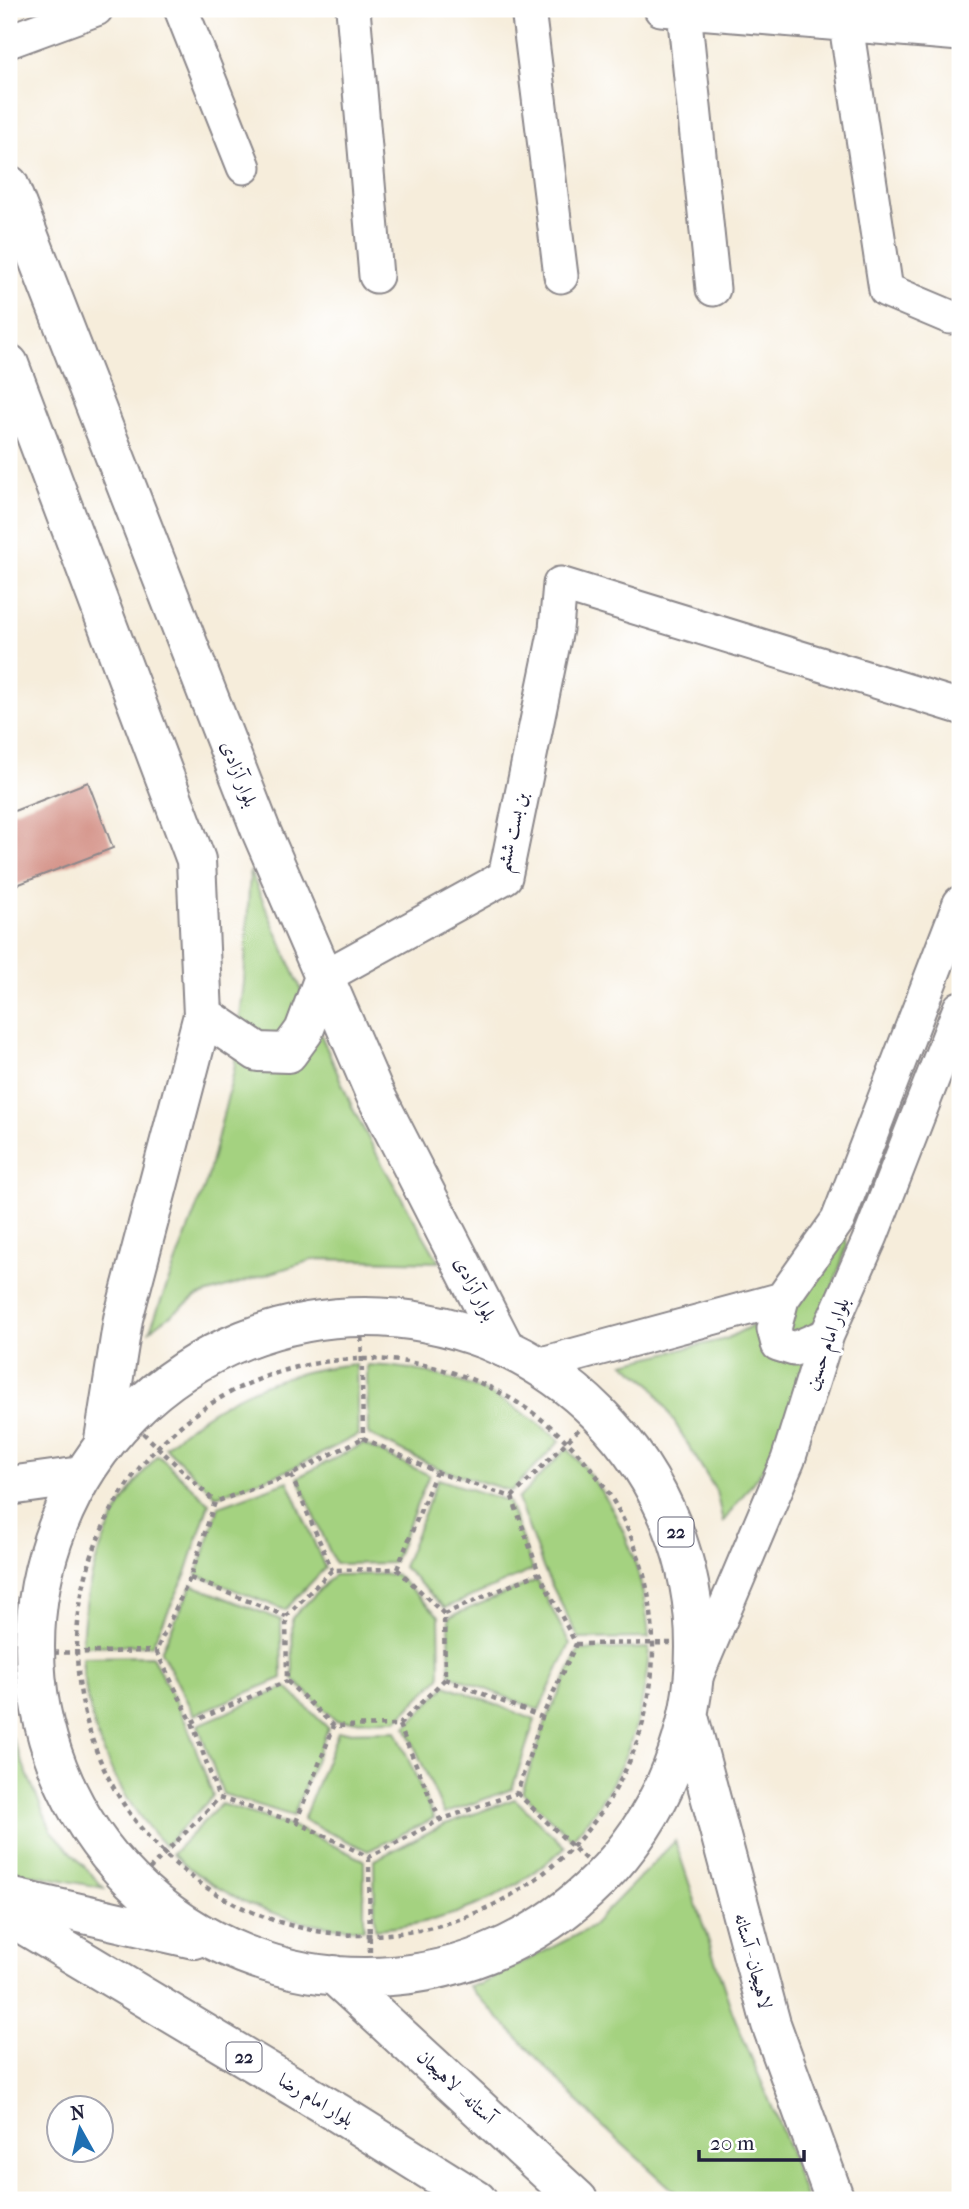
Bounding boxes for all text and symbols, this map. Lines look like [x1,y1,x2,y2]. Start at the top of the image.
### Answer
street label: بلوار آزادی [216,738,262,810]
street label: بن بست ششم [491,789,540,876]
street label: بلوار آزادی [449,1253,501,1325]
street label: بلوار امام حسین [800,1295,859,1395]
road number: 22 [658,1518,694,1546]
street label: لاهیجان - آستانه [730,1911,776,2011]
road number: 22 [226,2042,262,2071]
street label: آستانه - لاهیجان [412,2045,501,2130]
street label: بلوار امام رضا [272,2069,358,2135]
north arrow [46,2094,116,2164]
text: N [69,2101,87,2125]
scale bar [699,2118,804,2162]
text: 20 m [710,2131,755,2155]

